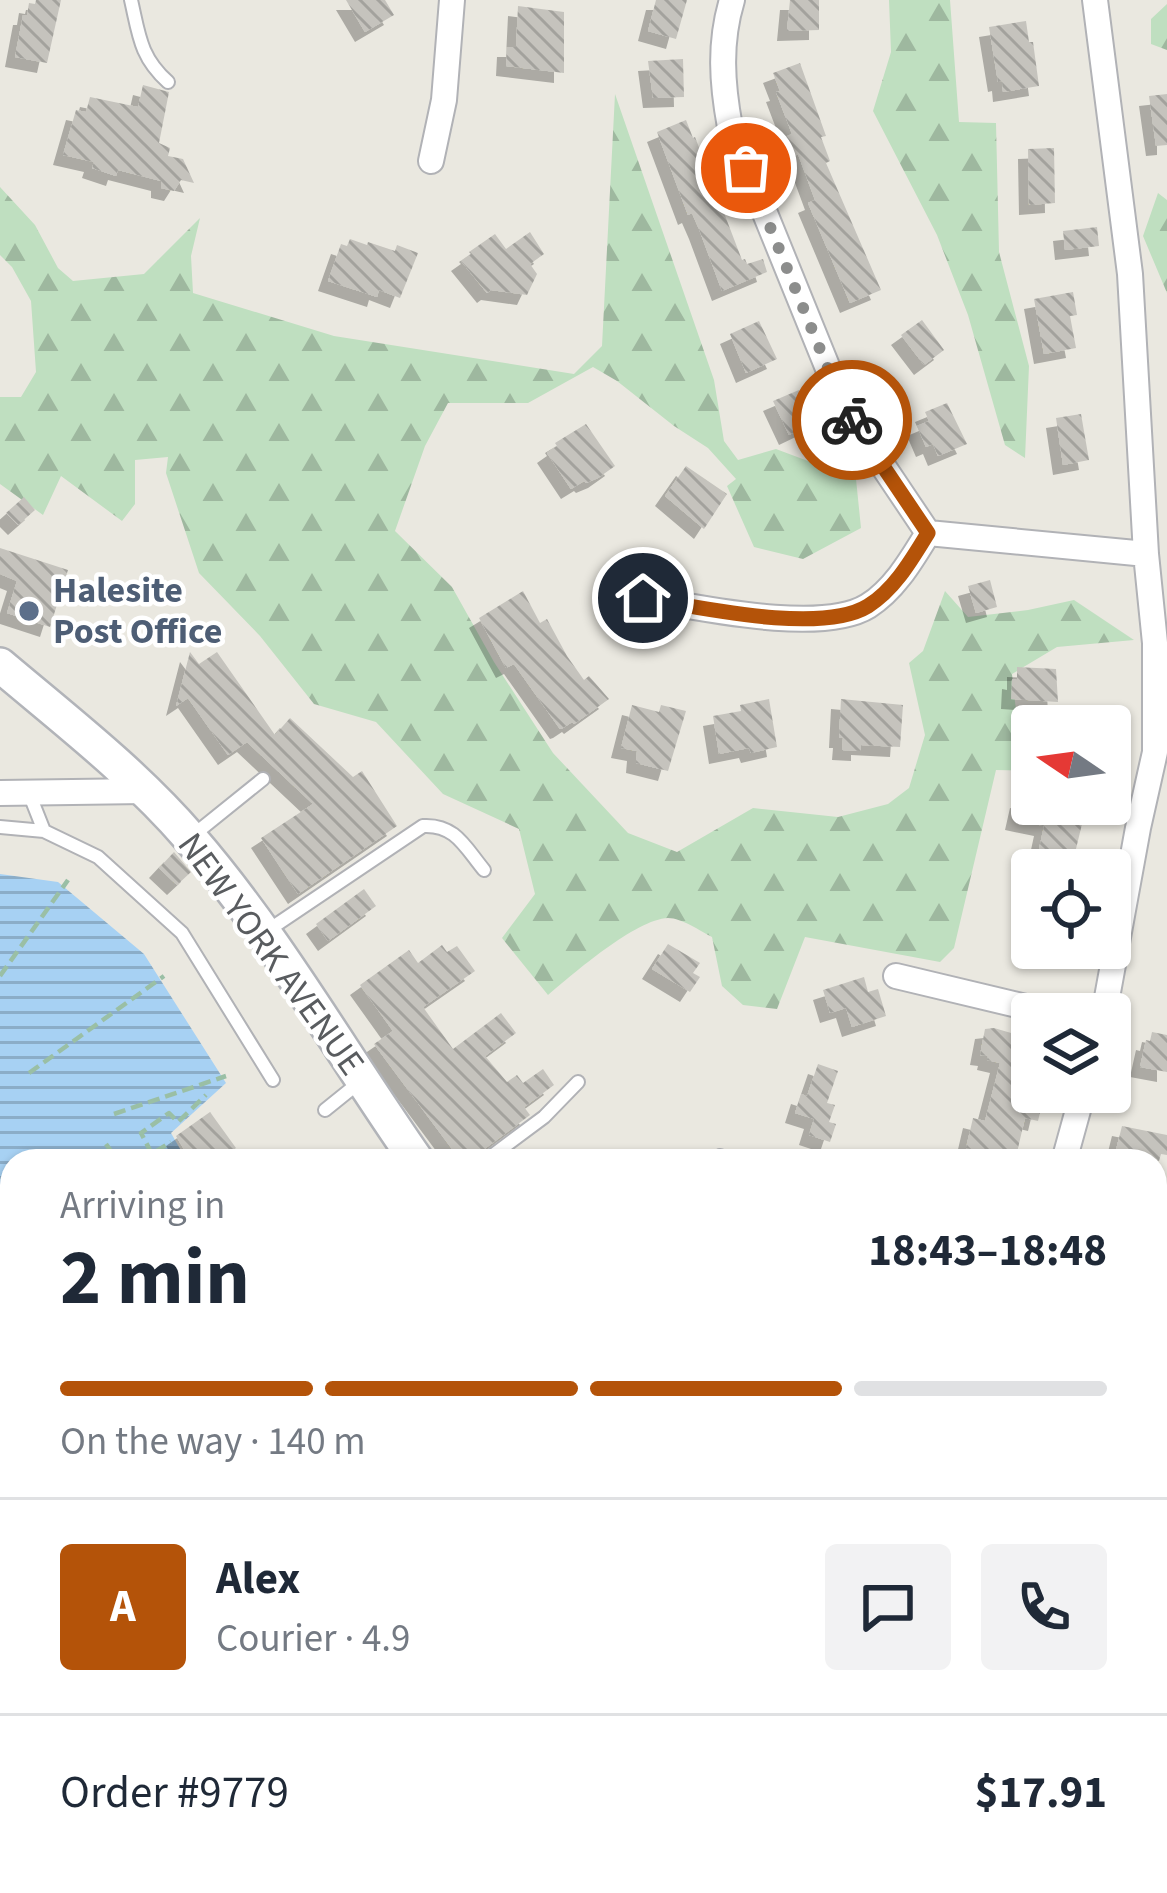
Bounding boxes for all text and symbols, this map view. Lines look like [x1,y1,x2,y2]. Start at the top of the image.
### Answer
pin [695,117,797,219]
icon: bag [713,135,779,201]
courier [792,360,912,480]
icon: bike [819,387,885,453]
pin [592,547,694,649]
place label: Halesite Post Office [53,565,222,657]
icon: home [610,565,676,631]
marker: Halesite Post Office [16,598,42,624]
north arrow [1011,705,1131,825]
map controls [1011,705,1131,1113]
street label: NEW YORK AVENUE [165,822,377,1086]
button: locate [1011,849,1131,969]
button: layers [1011,993,1131,1113]
text: Arriving in [60,1178,225,1234]
text: 18:43–18:48 [868,1219,1107,1283]
text: 2 min [60,1223,250,1334]
text: On the way · 140 m [60,1414,366,1470]
button: chat [825,1544,951,1670]
button: phone [981,1544,1107,1670]
text: Alex [216,1547,300,1611]
text: A [110,1575,136,1639]
text: Courier · 4.9 [216,1611,410,1667]
text: Order #9779 [60,1761,289,1825]
text: $17.91 [975,1761,1107,1825]

